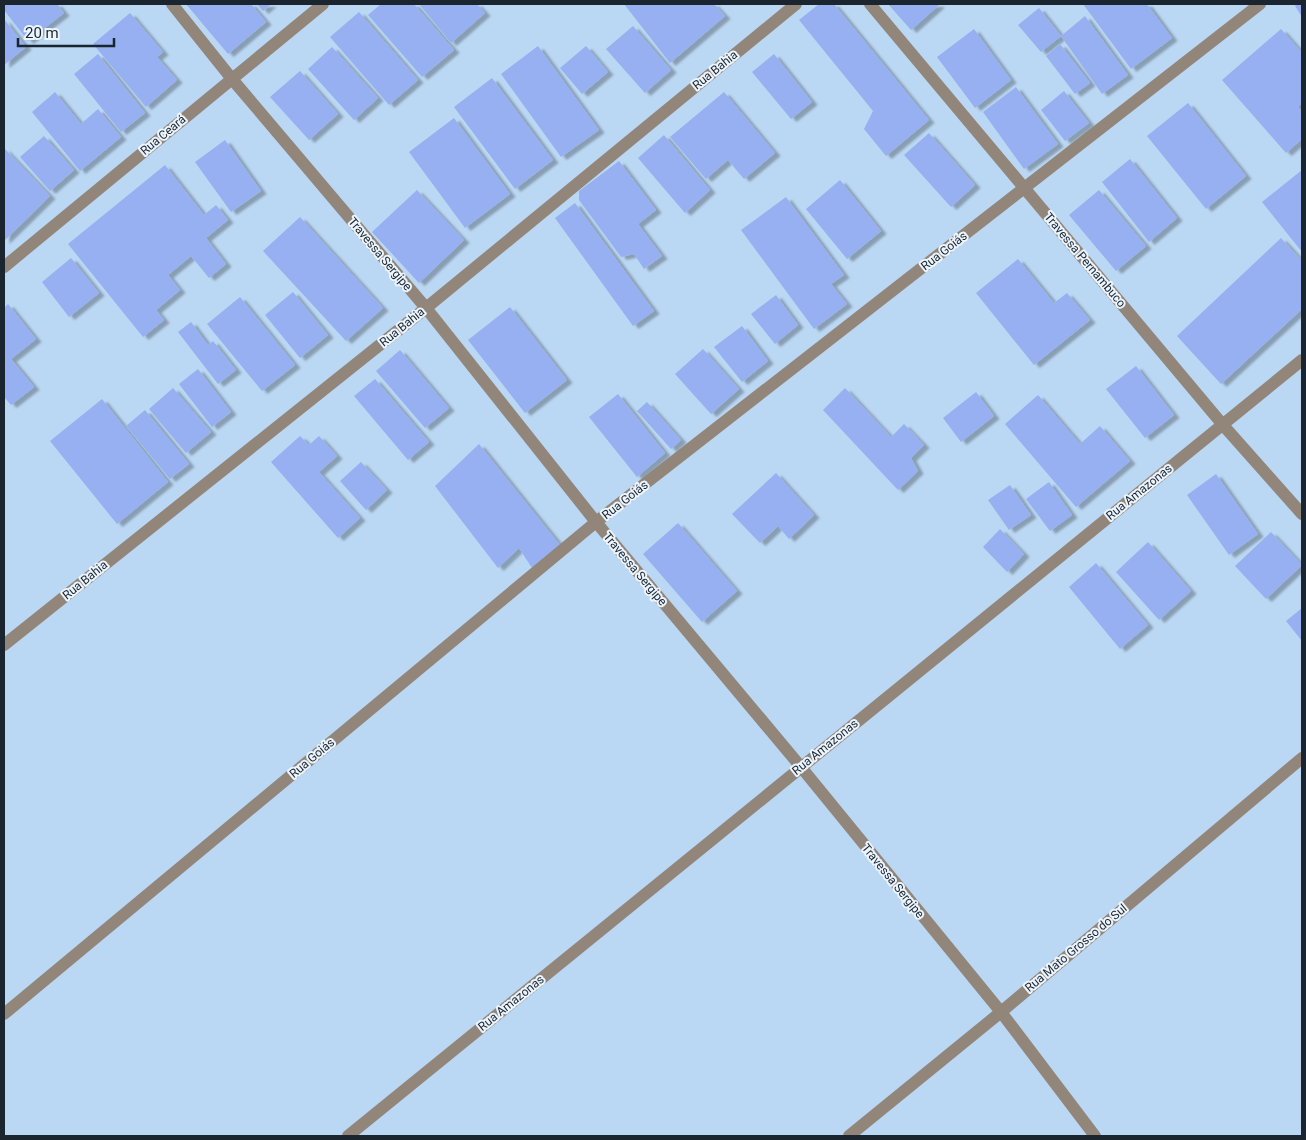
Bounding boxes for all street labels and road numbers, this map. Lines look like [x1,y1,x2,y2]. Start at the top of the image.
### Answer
street label: Rua Bahia [690,48,740,92]
street label: Rua Ceará [138,112,188,158]
street label: Travessa Pernambuco [1041,210,1129,310]
street label: Travessa Sergipe [345,215,415,293]
street label: Rua Goiás [918,229,970,273]
street label: Rua Bahia [377,305,427,349]
street label: Rua Amazonas [1103,461,1175,523]
street label: Rua Goiás [599,478,651,522]
street label: Travessa Sergipe [600,530,670,608]
street label: Rua Bahia [60,558,110,602]
street label: Rua Amazonas [789,716,861,778]
street label: Rua Goiás [287,735,337,781]
street label: Travessa Sergipe [859,841,927,921]
street label: Rua Mato Grosso do Sul [1022,901,1130,995]
street label: Rua Amazonas [475,972,547,1034]

